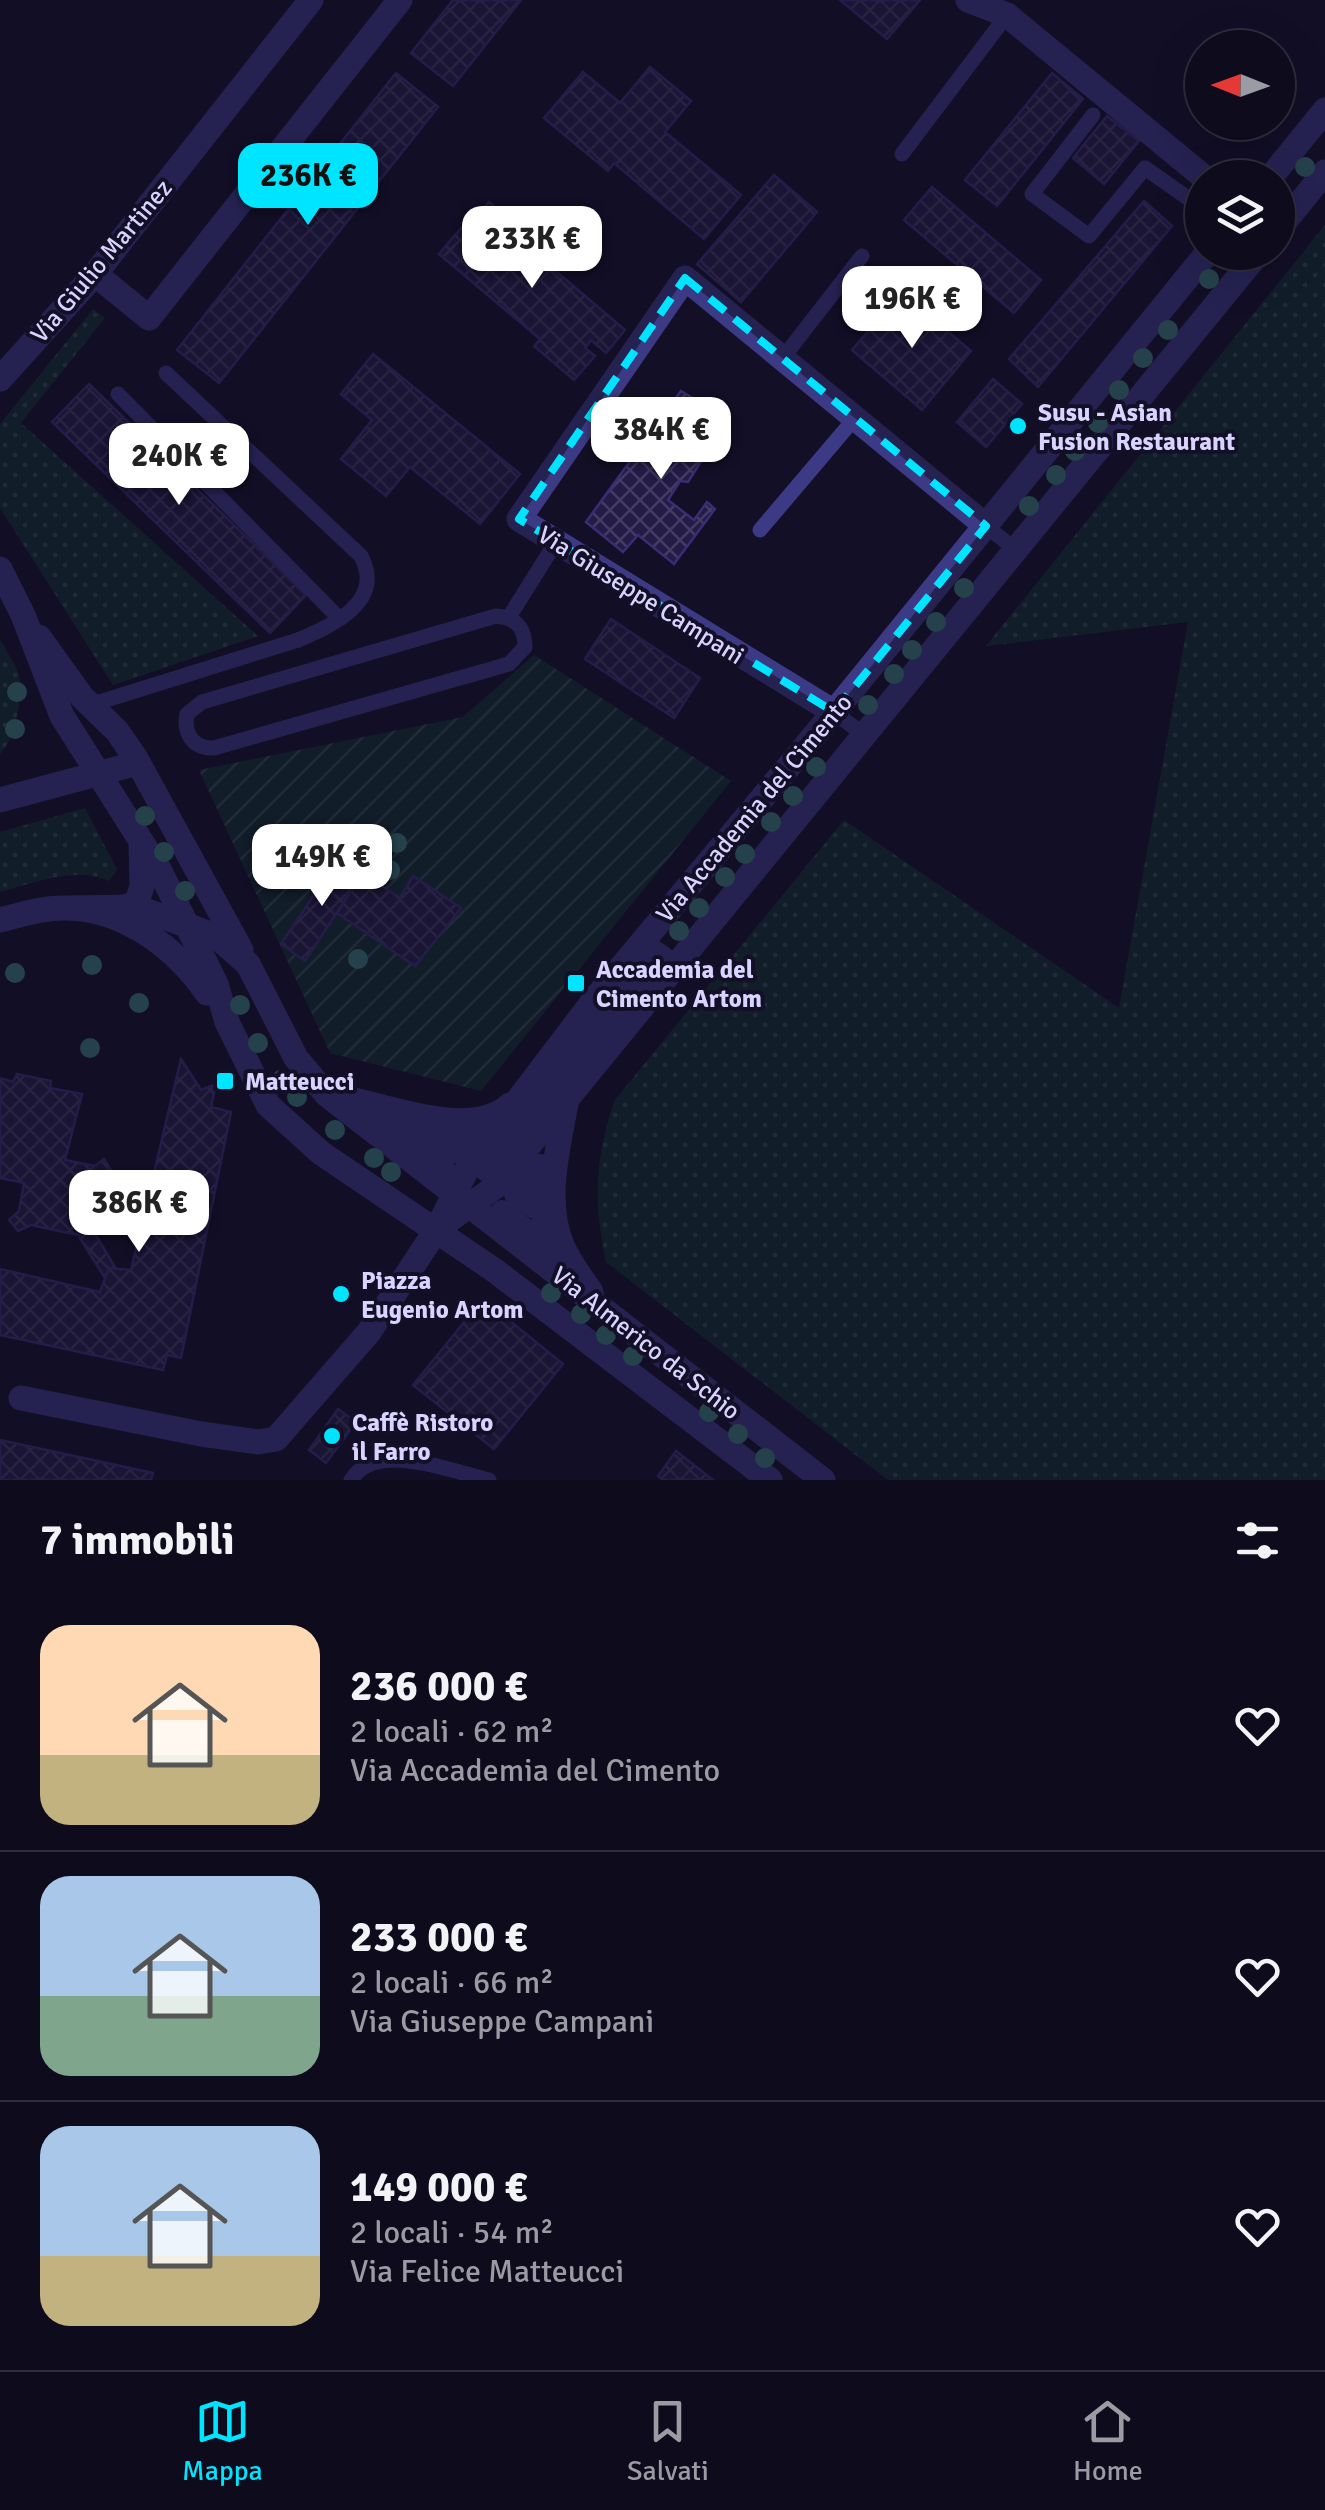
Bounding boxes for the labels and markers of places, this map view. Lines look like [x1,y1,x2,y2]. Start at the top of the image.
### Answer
pin: 236K € [227,143,389,228]
pin: 233K € [451,206,613,291]
pin: 196K € [831,266,993,351]
pin: 384K € [580,397,742,482]
place label: Susu - Asian Fusion Restaurant [1038,397,1235,457]
marker: Susu - Asian Fusion Restaurant [1007,415,1029,437]
pin: 240K € [98,423,260,508]
pin: 149K € [241,824,403,909]
place label: Accademia del Cimento Artom [596,954,762,1014]
marker: Accademia del Cimento Artom [565,972,587,994]
place label: Matteucci [245,1066,354,1097]
marker: Matteucci [214,1070,236,1092]
pin: 386K € [58,1170,220,1255]
place label: Piazza Eugenio Artom [361,1265,523,1325]
marker: Piazza Eugenio Artom [330,1283,352,1305]
place label: Caffè Ristoro il Farro [352,1407,493,1467]
marker: Caffè Ristoro il Farro [321,1425,343,1447]

